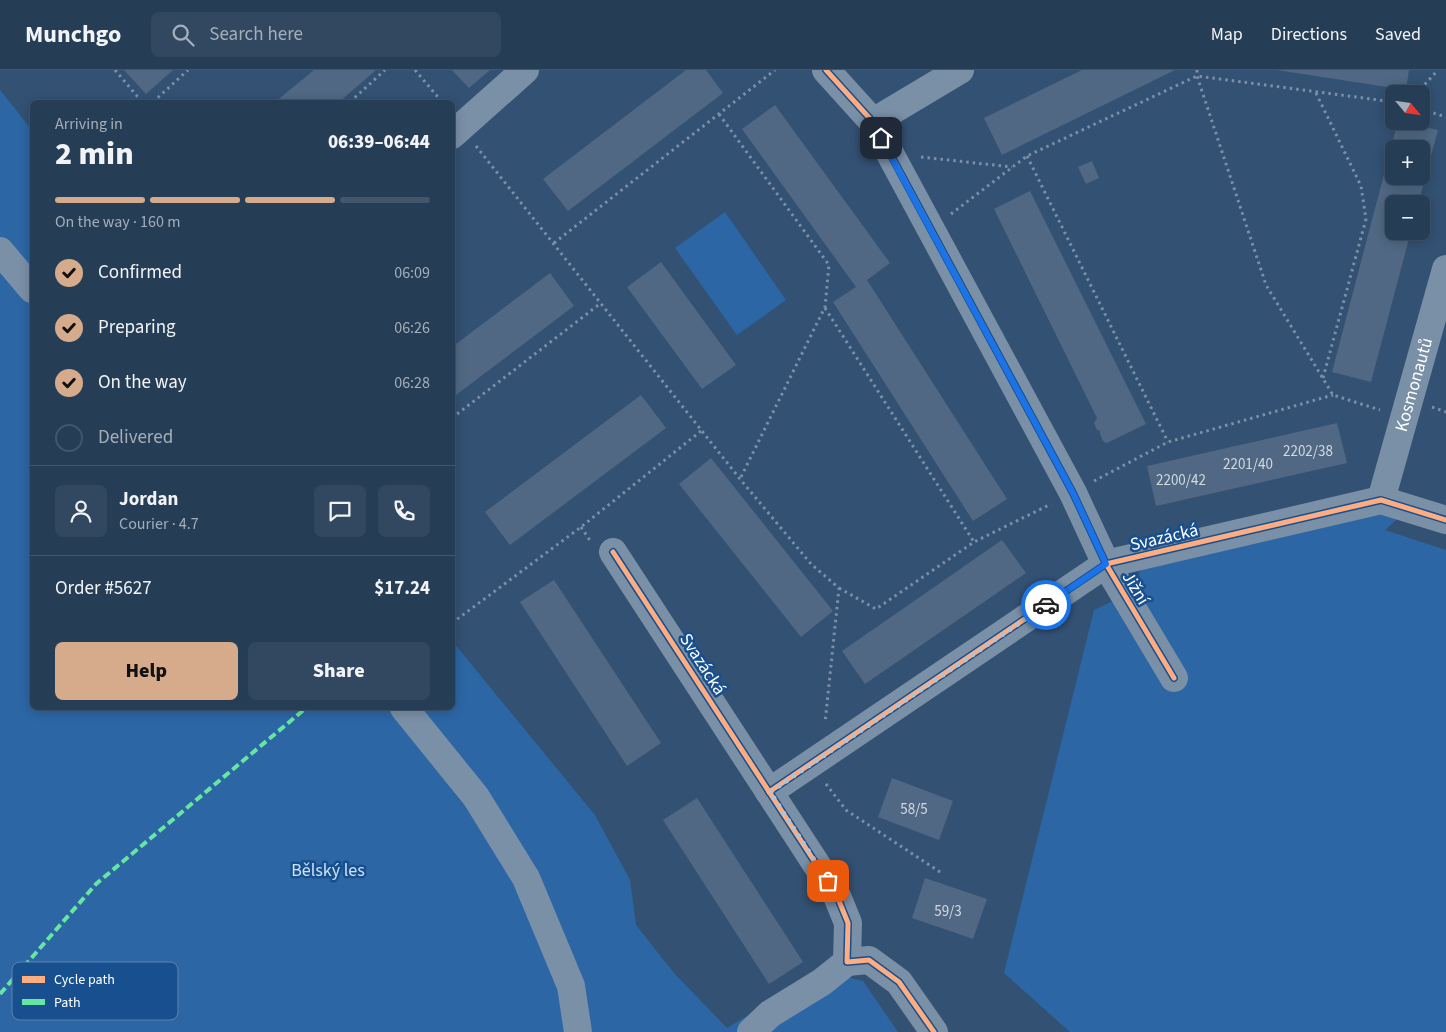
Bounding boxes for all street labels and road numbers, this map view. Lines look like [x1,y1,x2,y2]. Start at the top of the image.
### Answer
street label: Kosmonautů [1389,335,1439,435]
street label: Svazácká [1128,518,1201,557]
street label: Jižní [1116,567,1156,610]
street label: Svazácká [673,629,732,700]

